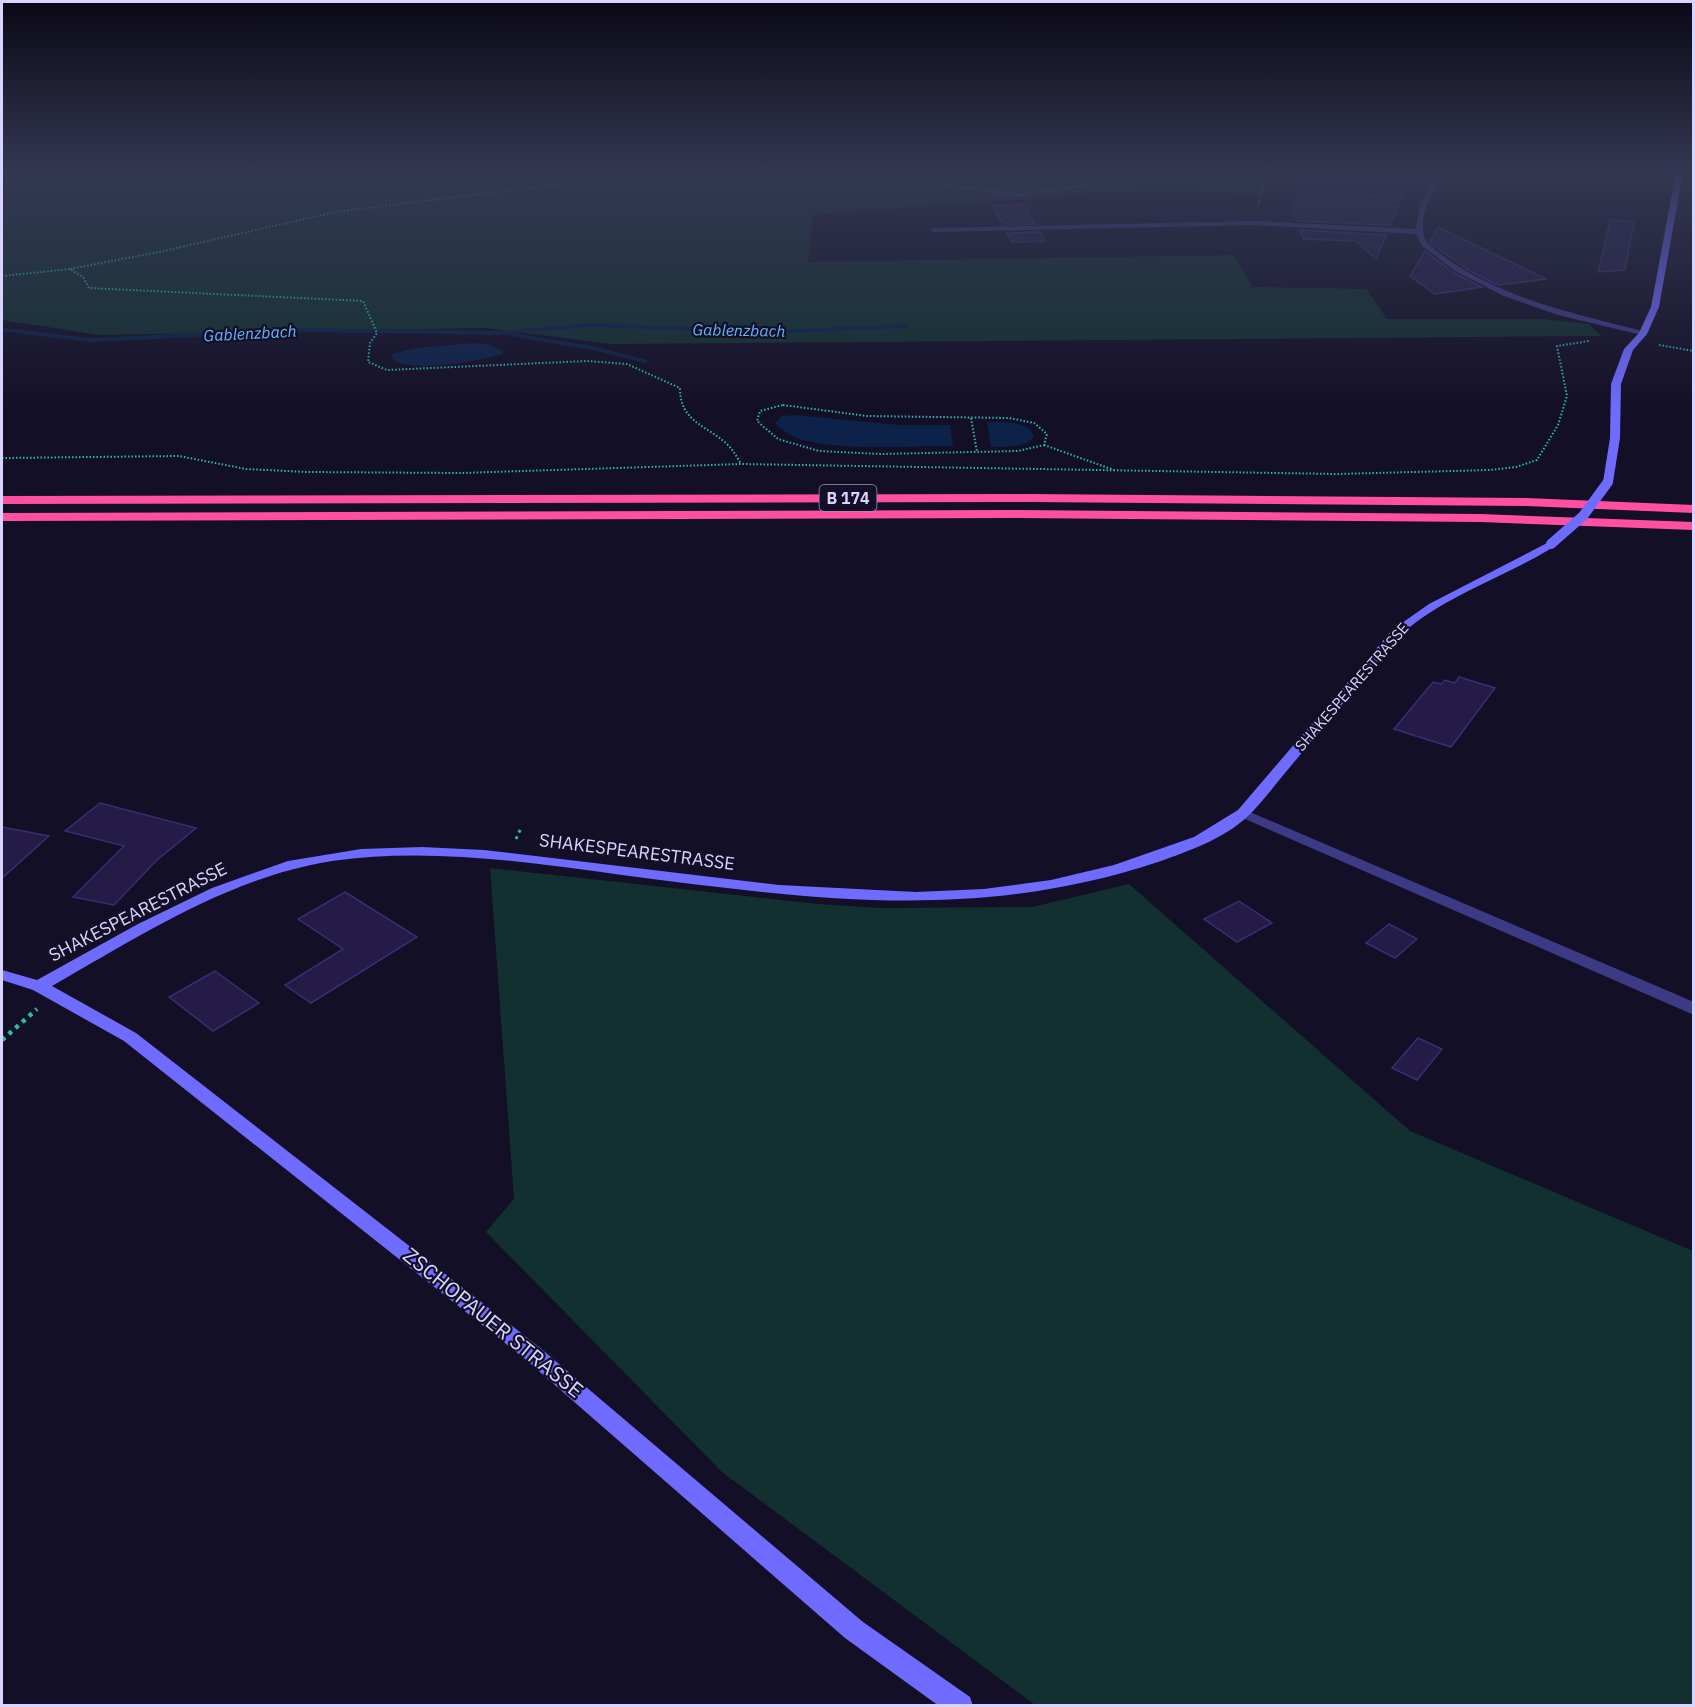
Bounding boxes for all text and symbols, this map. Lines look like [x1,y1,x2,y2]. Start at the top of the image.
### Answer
water label: Gablenzbach [692,319,786,341]
water label: Gablenzbach [203,321,297,345]
road number: B 174 [820,485,876,511]
street label: SHAKESPEARESTRASSE [1291,619,1413,755]
street label: SHAKESPEARESTRASSE [538,828,736,875]
street label: SHAKESPEARESTRASSE [45,857,231,966]
street label: ZSCHOPAUER STRASSE [398,1241,590,1404]

